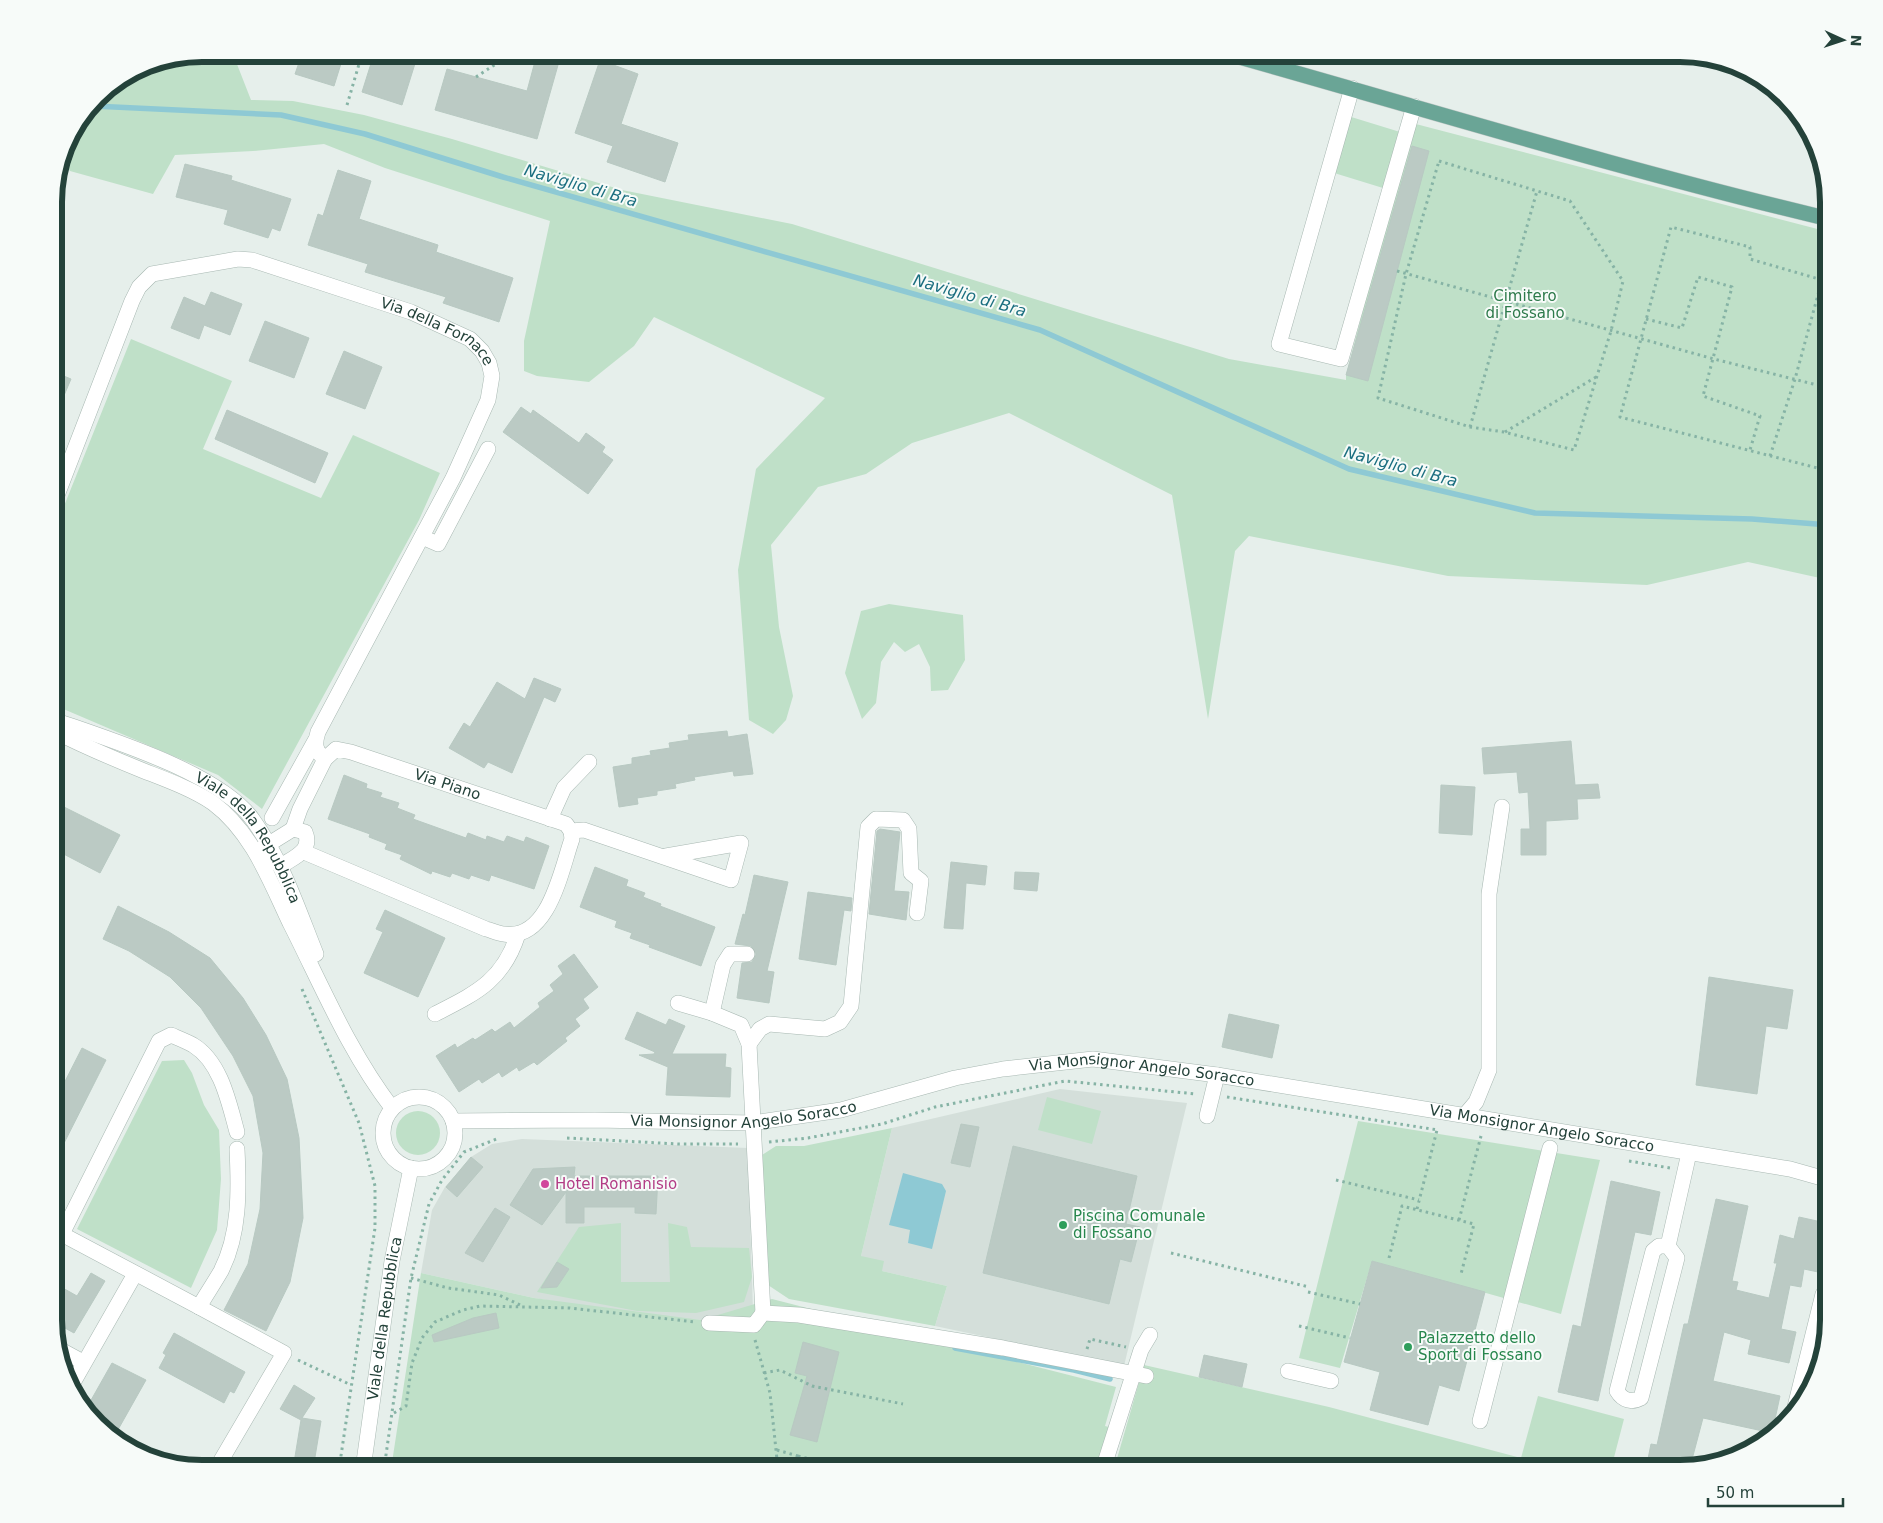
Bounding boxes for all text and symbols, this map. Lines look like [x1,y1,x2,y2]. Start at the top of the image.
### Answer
north arrow [1818,15,1868,65]
text: N [1848,34,1864,47]
water label: Naviglio di Bra [522,160,640,211]
water label: Naviglio di Bra [911,270,1029,321]
park label: Cimitero di Fossano [1485,287,1565,322]
street label: Via della Fornace [378,294,497,369]
water label: Naviglio di Bra [1342,442,1460,491]
street label: Via Piano [412,765,483,804]
street label: Viale della Repubblica [192,768,304,906]
street label: Via Monsignor Angelo Soracco [1028,1050,1256,1090]
street label: Via Monsignor Angelo Soracco [630,1097,859,1132]
street label: Via Monsignor Angelo Soracco [1428,1101,1656,1156]
place label: Hotel Romanisio [555,1175,677,1193]
marker: Hotel Romanisio [539,1178,551,1190]
place label: Piscina Comunale di Fossano [1073,1207,1205,1242]
marker: Piscina Comunale di Fossano [1057,1219,1069,1231]
street label: Viale della Repubblica [364,1235,406,1402]
place label: Palazzetto dello Sport di Fossano [1418,1329,1542,1364]
marker: Palazzetto dello Sport di Fossano [1402,1341,1414,1353]
scale bar [1708,1476,1843,1508]
text: 50 m [1716,1484,1754,1502]

